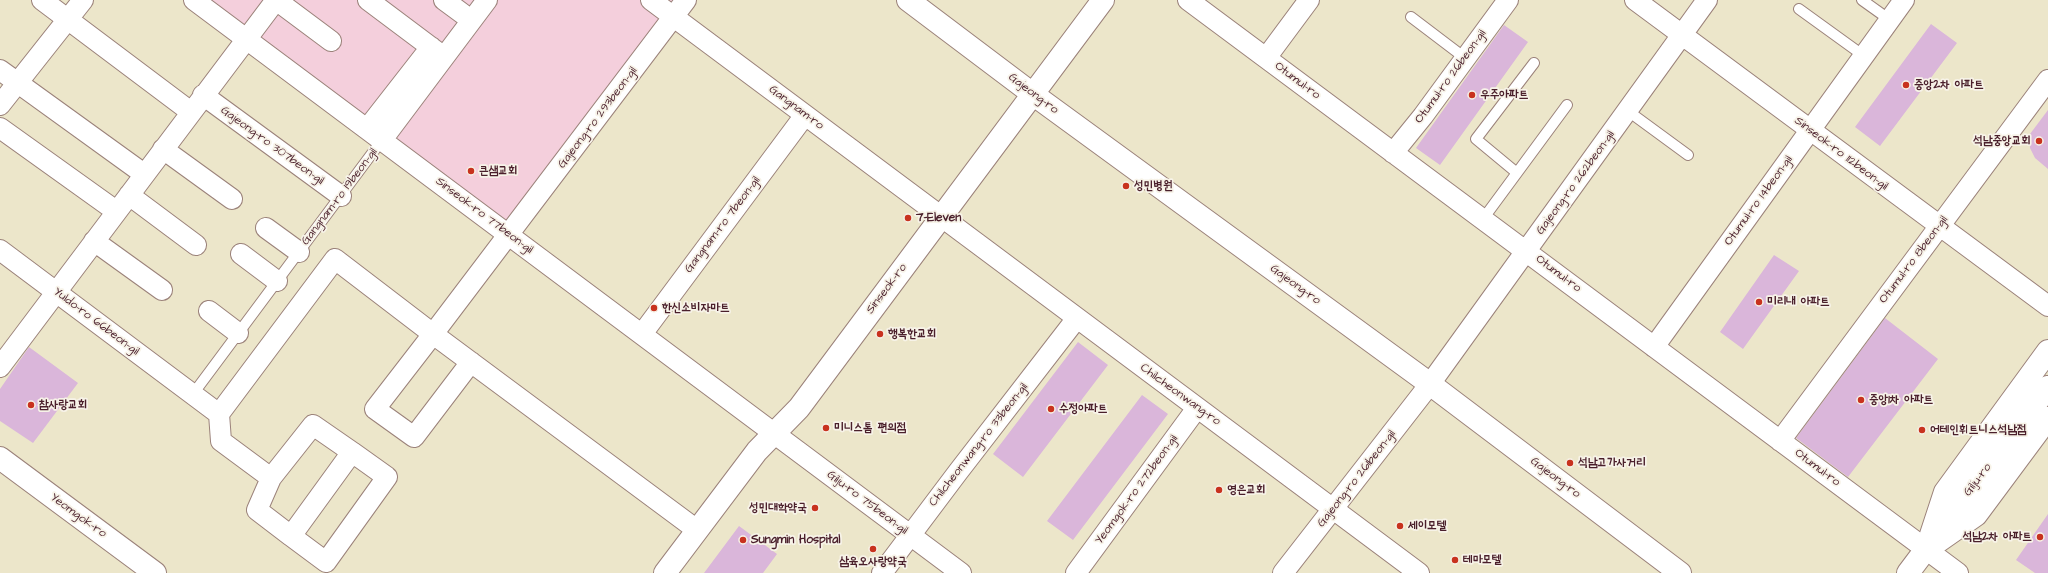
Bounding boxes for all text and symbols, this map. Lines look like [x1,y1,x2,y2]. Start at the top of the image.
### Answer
street label: Otumul-ro 26beon-gil [1412,27,1490,127]
street label: Otumul-ro [1271,59,1323,103]
street label: Gajeong-ro 293beon-gil [555,64,641,172]
street label: Gajeong-ro [1005,70,1061,118]
place label: 중앙2차 아파트 [1914,78,1984,92]
marker: 중앙2차 아파트 [1901,80,1911,90]
street label: Gangnam-ro [766,83,826,133]
place label: 우주아파트 [1480,88,1528,102]
marker: 우주아파트 [1467,90,1477,100]
street label: Gajeong-ro 307beon-gil [217,104,327,188]
street label: Sinseok-ro 112beon-gil [1791,114,1891,194]
street label: Gajeong-ro 262beon-gil [1534,128,1618,238]
place label: 석남중앙교회 [1973,134,2031,148]
marker: 석남중앙교회 [2034,136,2044,146]
street label: Gangnam-ro 19beon-gil [299,146,381,248]
street label: Otumul-ro 14beon-gil [1722,153,1796,249]
place label: 큰샘교회 [479,164,518,178]
marker: 큰샘교회 [466,166,476,176]
street label: Gangnam-ro 7beon-gil [682,174,764,276]
street label: Sinseok-ro 77beon-gil [432,175,536,257]
place label: 성민병원 [1134,179,1173,193]
marker: 성민병원 [1121,181,1131,191]
place label: 7-Eleven [916,211,961,225]
marker: 7-Eleven [903,213,913,223]
street label: Otumul-ro 8beon-gil [1876,214,1952,306]
street label: Otumul-ro [1532,252,1584,296]
street label: Sinseok-ro [863,261,911,317]
street label: Gajeong-ro [1267,262,1323,308]
street label: Yuldo-ro 66beon-gil [50,285,142,359]
place label: 미리내 아파트 [1767,295,1830,309]
marker: 미리내 아파트 [1754,297,1764,307]
place label: 한신소비자마트 [662,301,730,315]
marker: 한신소비자마트 [649,303,659,313]
place label: 행복한교회 [888,327,936,341]
marker: 행복한교회 [875,329,885,339]
street label: Chilcheonwang-ro [1137,361,1223,429]
street label: Chilcheonwang-ro 33beon-gil [926,380,1032,510]
place label: 중앙1차 아파트 [1869,393,1933,407]
marker: 중앙1차 아파트 [1856,395,1866,405]
place label: 참사랑교회 [39,398,87,412]
marker: 참사랑교회 [26,400,36,410]
place label: 수정아파트 [1059,402,1107,416]
marker: 수정아파트 [1046,404,1056,414]
place label: 미니스톰 편의점 [834,421,906,435]
marker: 미니스톰 편의점 [821,423,831,433]
place label: 어테인휘트니스석남점 [1930,423,2027,437]
marker: 어테인휘트니스석남점 [1917,425,1927,435]
street label: Gajeong-ro 261beon-gil [1315,428,1399,530]
street label: Yeomgok-ro 272beon-gil [1092,432,1182,548]
street label: Otumul-ro [1791,446,1843,490]
street label: Gajeong-ro [1527,454,1583,502]
place label: 석남고가사거리 [1578,456,1646,470]
marker: 석남고가사거리 [1565,458,1575,468]
street label: Gilju-ro [1961,461,1995,499]
street label: Gilju-ro 75beon-gil [824,468,910,538]
place label: 영은교회 [1227,483,1266,497]
marker: 영은교회 [1214,485,1224,495]
street label: Yeomgok-ro [47,491,109,541]
place label: 성민대학약국 [749,501,807,515]
marker: 성민대학약국 [810,503,820,513]
place label: 세이모텔 [1408,519,1447,533]
marker: 세이모텔 [1395,521,1405,531]
place label: 석남2차 아파트 [1962,530,2032,544]
marker: 석남2차 아파트 [2035,532,2045,542]
place label: Sungmin Hospital [751,533,840,547]
marker: Sungmin Hospital [738,535,748,545]
marker: 삼육오사랑약국 [868,544,878,554]
place label: 테마모텔 [1463,553,1502,567]
place label: 삼육오사랑약국 [839,555,907,569]
marker: 테마모텔 [1450,555,1460,565]

